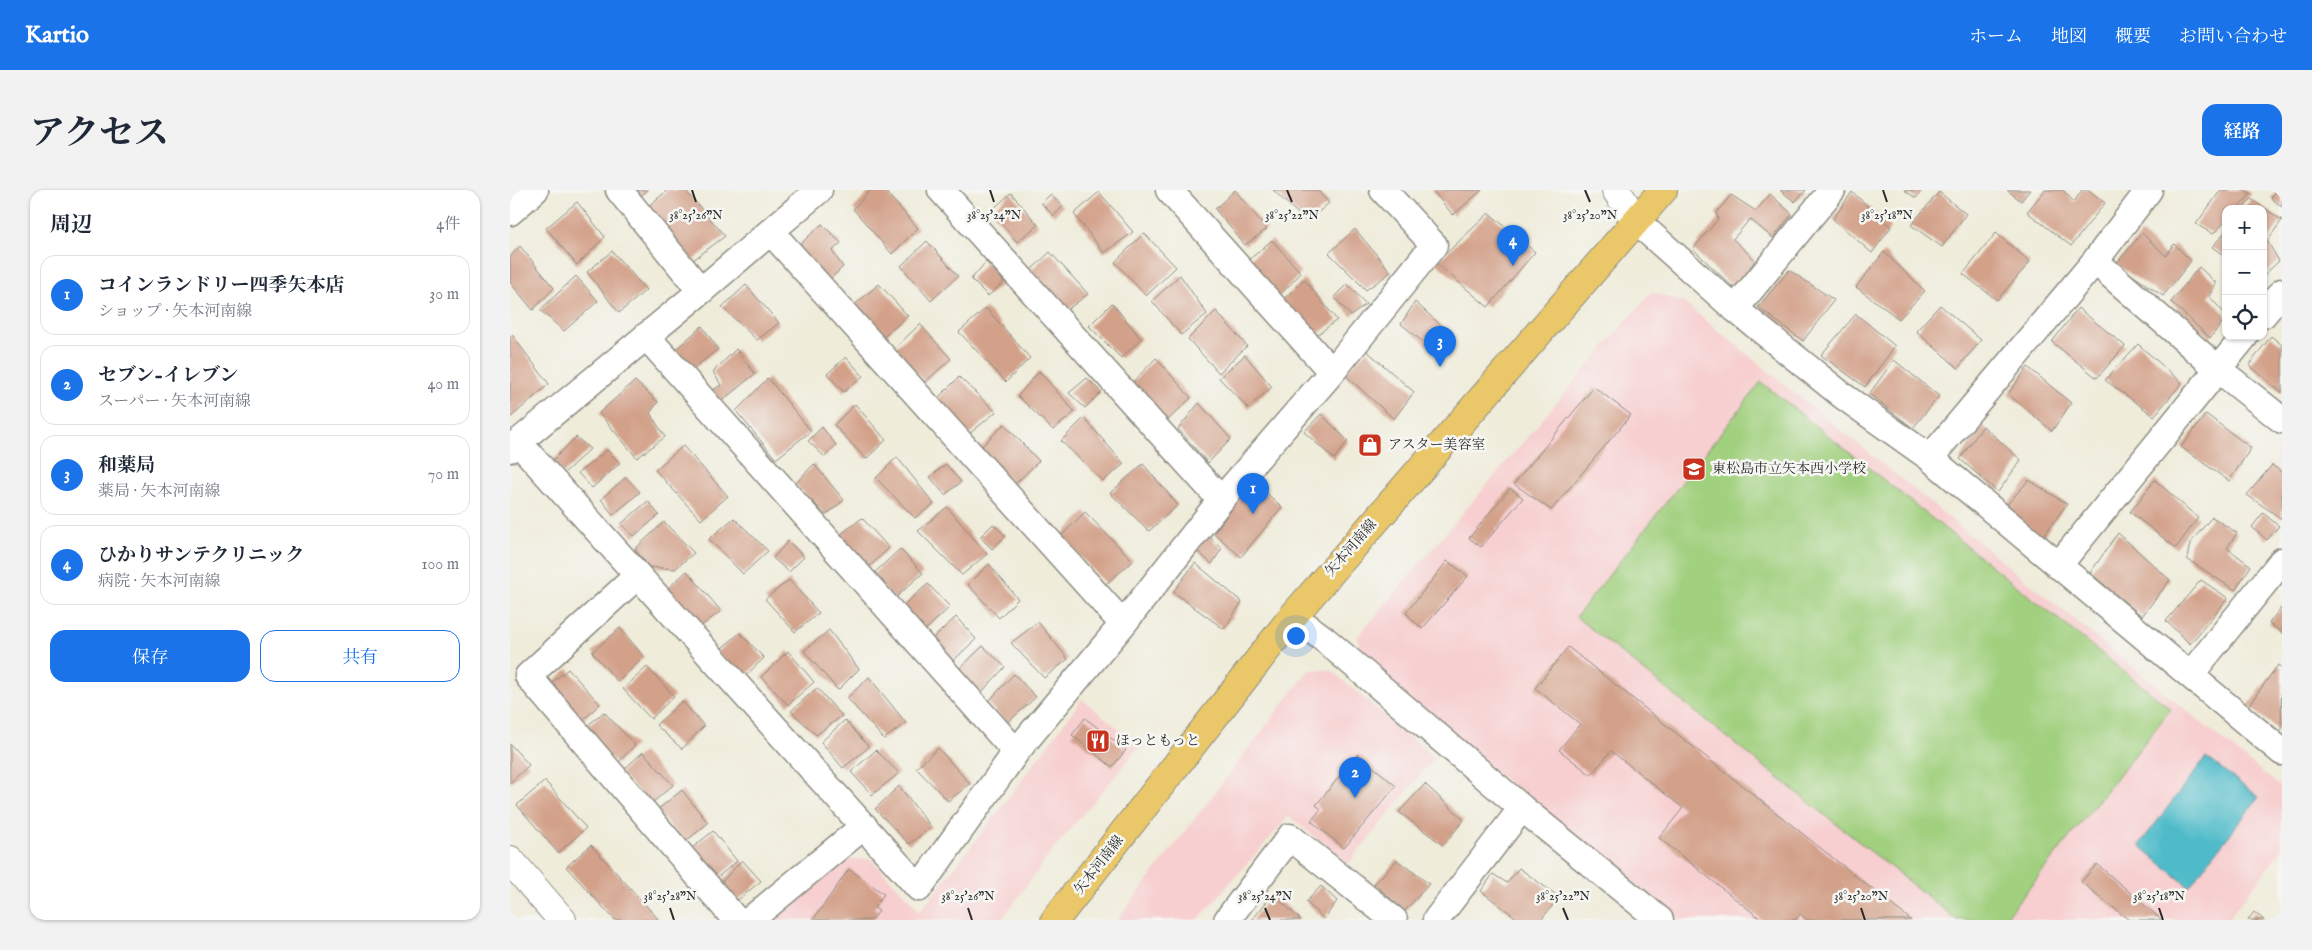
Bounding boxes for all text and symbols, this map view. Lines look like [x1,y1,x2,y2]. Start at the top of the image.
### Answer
text: Kartio [25,20,89,51]
text: ホーム [1969,26,2023,49]
text: 地図 [2051,26,2087,49]
text: 概要 [2115,26,2151,49]
text: お問い合わせ [2179,26,2287,49]
button: 経路 [2202,104,2282,156]
text: アクセス [30,112,169,157]
map controls [2222,205,2267,340]
button: + [2222,205,2267,250]
text: 38°25'26"N [669,208,723,223]
text: 38°25'24"N [967,208,1022,223]
text: 38°25'22"N [1265,208,1320,223]
text: 38°25'20"N [1563,208,1618,223]
text: 38°25'18"N [1861,208,1913,223]
text: 周辺 [50,212,92,239]
text: 4件 [436,215,460,235]
pin: 4 [1497,225,1529,266]
button: − [2222,250,2267,295]
text: コインランドリー四季矢本店 [98,274,344,298]
text: 1 [64,285,70,305]
text: 30 m [429,285,459,305]
button: locate [2222,295,2267,340]
text: ショップ · 矢本河南線 [98,302,252,322]
pin: 3 [1424,326,1456,367]
text: セブン-イレブン [98,364,238,388]
text: 2 [63,375,71,395]
text: 40 m [427,375,459,395]
text: スーパー · 矢本河南線 [98,392,251,412]
shop icon: アスター美容室 [1357,432,1383,458]
place label: アスター美容室 [1388,436,1485,454]
text: 和薬局 [98,454,155,478]
school or university icon: 東松島市立矢本西小学校 [1681,456,1707,482]
place label: 東松島市立矢本西小学校 [1712,460,1866,478]
text: 3 [64,465,70,485]
text: 70 m [428,465,459,485]
pin: 1 [1237,473,1269,514]
text: 薬局 · 矢本河南線 [98,482,221,502]
street label: 矢本河南線 [1321,516,1381,580]
text: ひかりサンテクリニック [98,544,304,568]
text: 4 [63,555,71,575]
text: 100 m [422,555,459,575]
text: 病院 · 矢本河南線 [98,572,221,592]
your location [1283,623,1309,649]
button: 保存 [50,630,250,682]
button: 共有 [260,630,460,682]
restaurant icon: ほっともっと [1085,728,1111,754]
place label: ほっともっと [1116,732,1200,750]
pin: 2 [1339,757,1371,798]
street label: 矢本河南線 [1070,832,1128,898]
text: 38°25'28"N [644,889,697,904]
text: 38°25'26"N [941,889,995,904]
text: 38°25'24"N [1238,889,1293,904]
text: 38°25'22"N [1536,889,1591,904]
text: 38°25'20"N [1834,889,1889,904]
text: 38°25'18"N [2133,889,2185,904]

